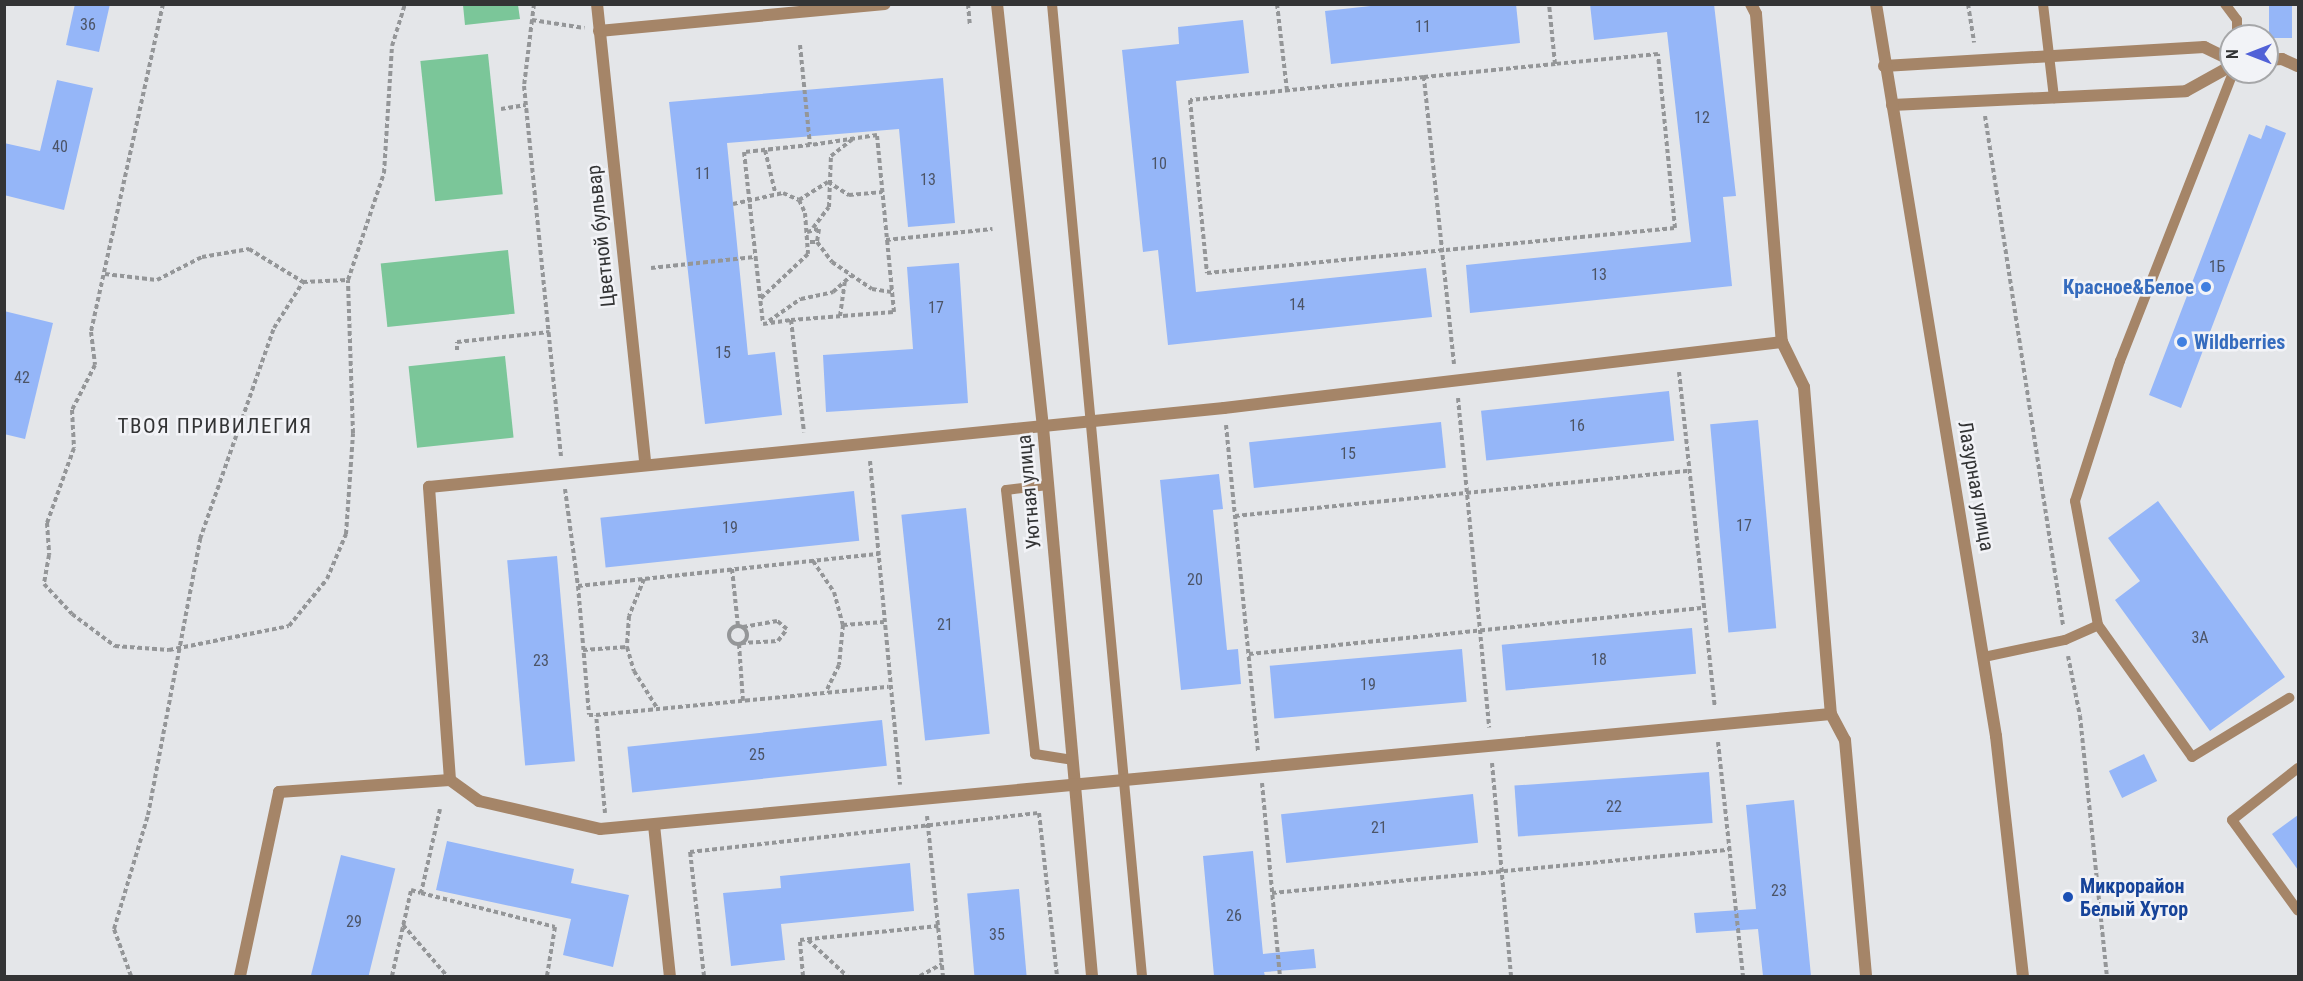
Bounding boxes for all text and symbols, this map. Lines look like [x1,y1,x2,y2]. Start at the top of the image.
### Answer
house number: 36 [80,15,96,35]
house number: 11 [1415,17,1431,37]
north arrow [2219,24,2279,84]
text: N [2223,49,2242,59]
house number: 12 [1694,108,1710,128]
house number: 40 [52,137,68,157]
house number: 10 [1151,154,1167,174]
street label: Цветной бульвар [582,164,620,308]
house number: 11 [695,164,711,184]
house number: 13 [920,170,936,190]
house number: 1Б [2209,257,2225,277]
house number: 13 [1591,265,1607,285]
place label: Красное&Белое [2063,275,2194,299]
marker: Красное&Белое [2199,280,2213,294]
house number: 14 [1289,295,1305,315]
house number: 17 [928,298,944,318]
place label: Wildberries [2194,330,2285,354]
marker: Wildberries [2175,335,2189,349]
house number: 15 [715,343,731,363]
house number: 42 [14,368,30,388]
district label: ТВОЯ ПРИВИЛЕГИЯ [118,413,312,439]
house number: 16 [1569,416,1585,436]
street label: Лазурная улица [1953,419,1999,553]
street label: Уютная улица [1012,434,1046,550]
house number: 15 [1340,444,1356,464]
house number: 17 [1736,516,1752,536]
house number: 19 [722,518,738,538]
house number: 20 [1187,570,1203,590]
house number: 21 [937,615,953,635]
house number: 3А [2191,628,2209,648]
house number: 18 [1591,650,1607,670]
house number: 23 [533,651,549,671]
house number: 19 [1360,675,1376,695]
house number: 25 [749,745,765,765]
house number: 22 [1606,797,1622,817]
house number: 21 [1371,818,1387,838]
place label: Микрорайон Белый Хутор [2080,874,2188,921]
house number: 23 [1771,881,1787,901]
marker: Микрорайон Белый Хутор [2061,890,2075,904]
house number: 26 [1226,906,1242,926]
house number: 29 [346,912,362,932]
house number: 35 [989,925,1005,945]

